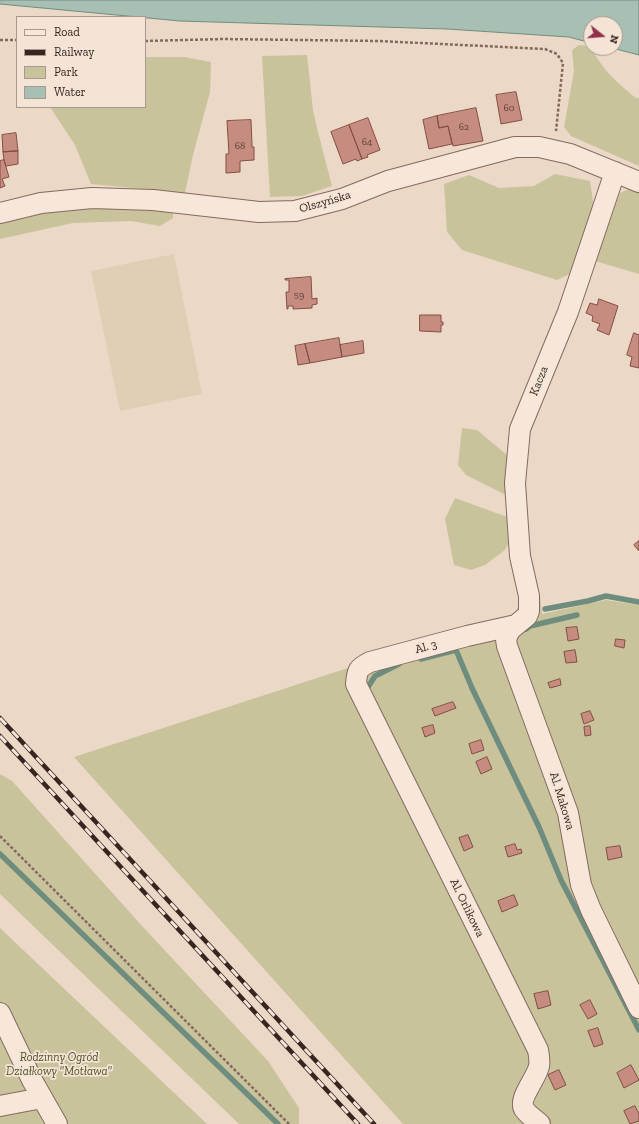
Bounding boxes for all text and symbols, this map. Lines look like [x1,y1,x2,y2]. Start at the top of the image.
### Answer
legend [16,16,146,108]
north arrow [583,16,623,56]
text: Road [54,25,80,39]
text: N [607,33,621,45]
text: Railway [54,45,95,59]
text: Park [54,65,78,79]
text: Water [54,85,86,99]
house number: 60 [503,102,515,114]
house number: 62 [459,121,469,133]
house number: 64 [362,136,372,148]
house number: 68 [235,140,245,152]
street label: Olszyńska [298,188,352,216]
house number: 59 [294,289,304,301]
street label: Kacza [527,364,551,398]
street label: Al. 3 [413,637,439,657]
street label: Al. Makowa [546,770,578,832]
street label: Al. Orlikowa [447,876,487,940]
park label: Rodzinny Ogród Działkowy "Motława" [6,1051,112,1079]

